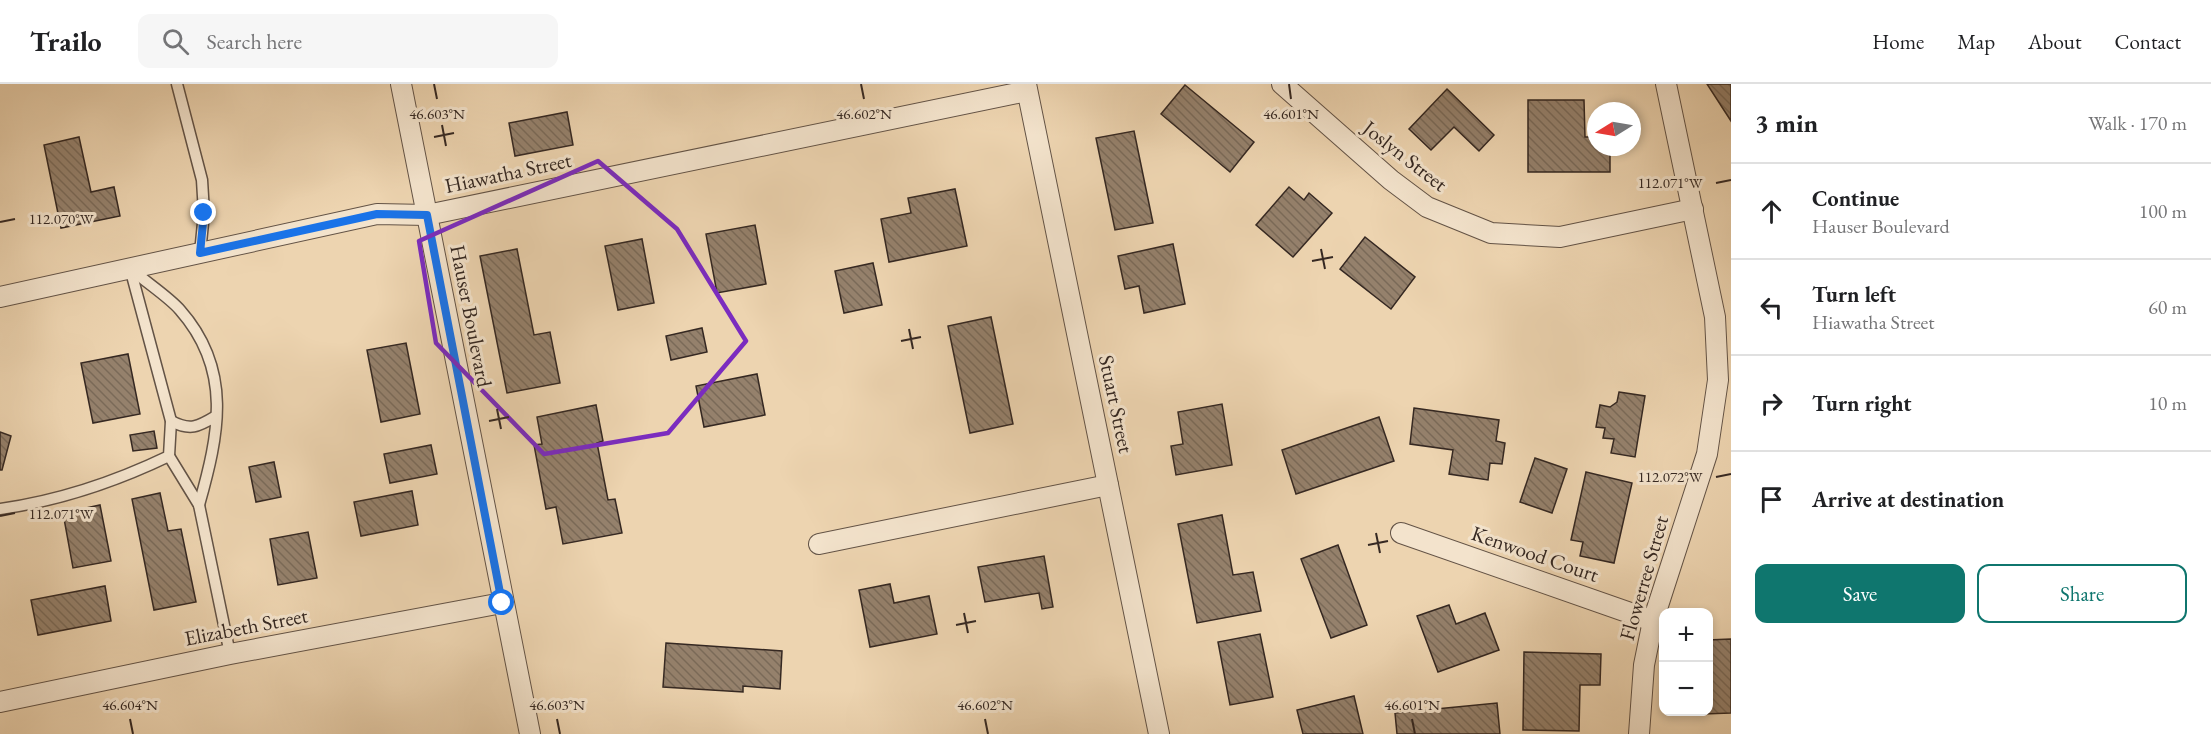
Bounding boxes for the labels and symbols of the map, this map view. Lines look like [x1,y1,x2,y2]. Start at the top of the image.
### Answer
north arrow [1587,102,1641,156]
text: 46.603°N [409,104,465,123]
text: 46.602°N [836,104,892,123]
text: 46.601°N [1263,104,1319,123]
street label: Joslyn Street [1356,113,1453,197]
street label: Hiawatha Street [442,146,574,199]
text: 112.071°W [1638,173,1703,192]
route end [190,199,216,225]
text: 112.070°W [29,209,94,228]
street label: Hauser Boulevard [444,242,499,390]
street label: Stuart Street [1093,352,1140,456]
text: 112.072°W [1638,467,1703,486]
text: 112.071°W [29,504,94,523]
street label: Flowerree Street [1613,512,1674,643]
street label: Kenwood Court [1468,519,1603,588]
route start [488,589,514,615]
street label: Elizabeth Street [182,601,310,652]
text: 46.604°N [102,695,158,714]
text: 46.603°N [529,695,585,714]
text: 46.602°N [957,695,1013,714]
text: 46.601°N [1384,695,1440,714]

